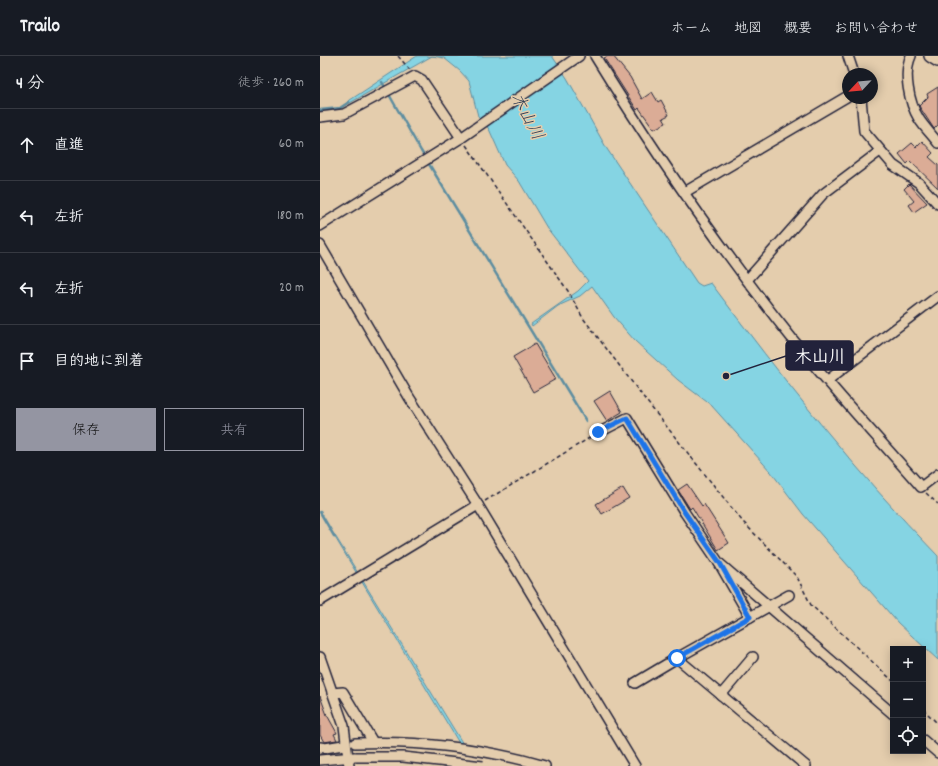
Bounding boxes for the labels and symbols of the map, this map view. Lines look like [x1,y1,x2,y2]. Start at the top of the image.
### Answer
north arrow [842,68,878,104]
water label: 木山川 [503,89,548,146]
callout: 木山川 [786,341,853,370]
text: 木山川 [795,347,846,371]
route end [589,423,607,441]
route start [668,649,686,667]

